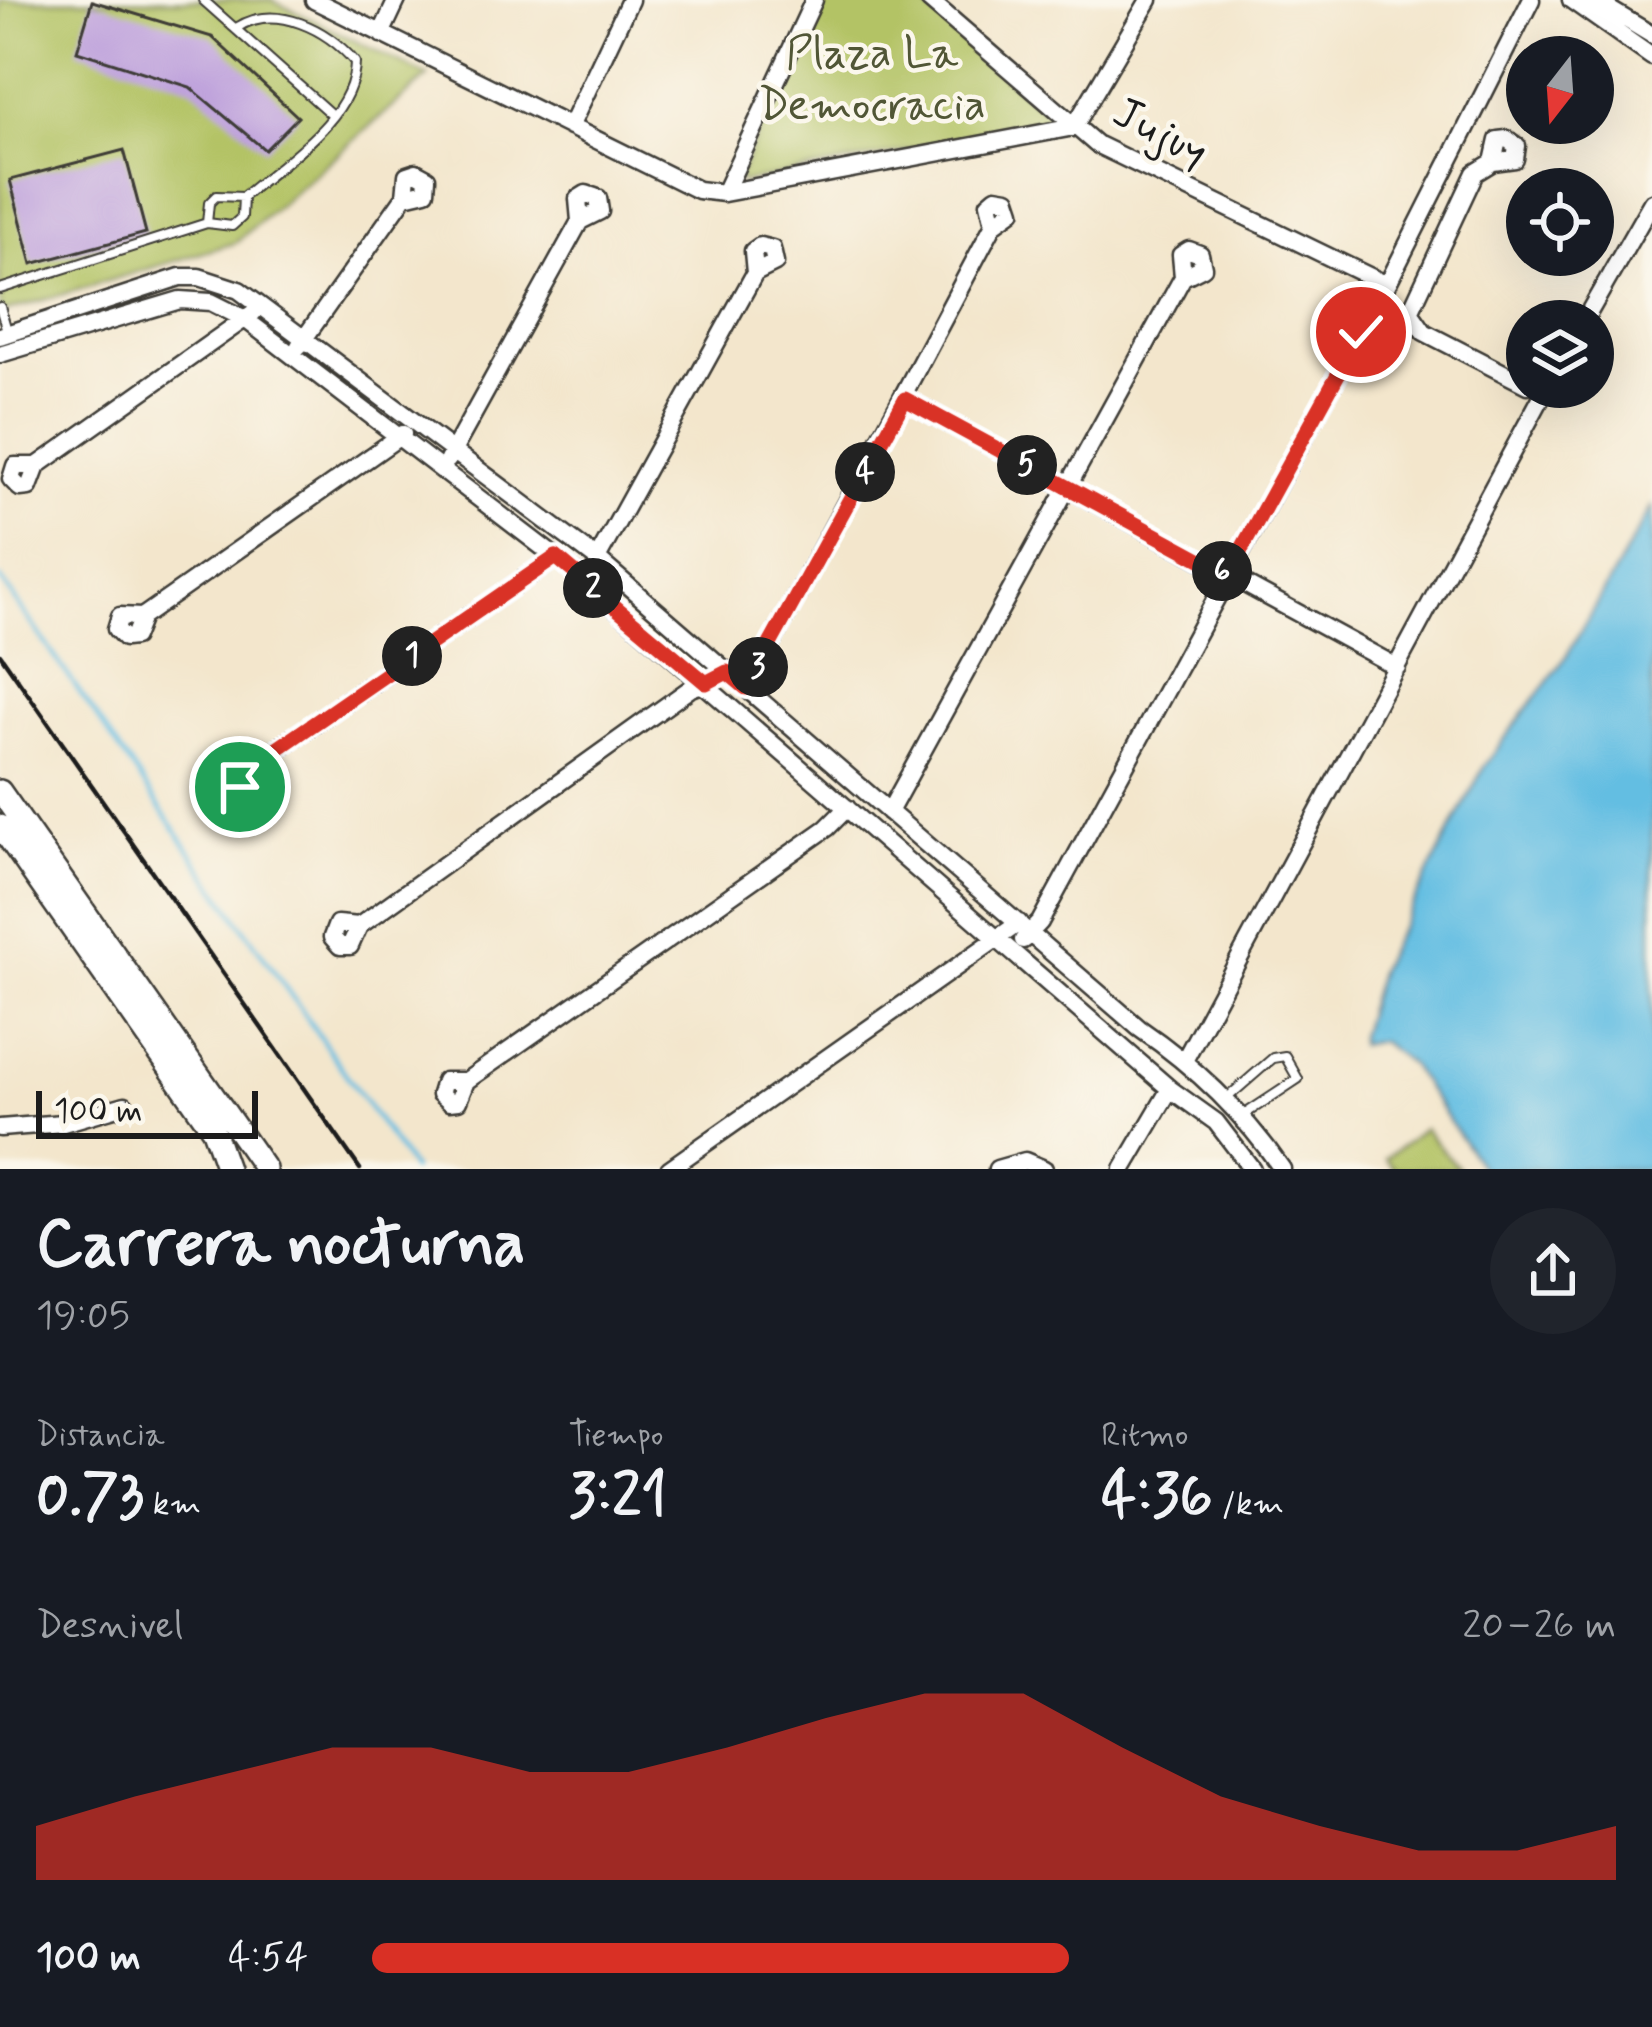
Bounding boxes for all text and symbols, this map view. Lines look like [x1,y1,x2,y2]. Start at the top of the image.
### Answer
park label: Plaza La Democracia [758,25,986,136]
north arrow [1506,36,1614,144]
map controls [1506,36,1614,408]
street label: Jujuy [1102,84,1218,182]
button: locate [1506,168,1614,276]
pin [1310,281,1412,383]
icon: check [1328,299,1394,365]
button: layers [1506,300,1614,408]
pin: 5 [997,435,1057,495]
pin: 4 [835,442,895,502]
text: 5 [1017,443,1037,487]
text: 4 [855,450,875,494]
pin: 6 [1192,541,1252,601]
text: 6 [1214,549,1230,593]
pin: 2 [563,558,623,618]
text: 2 [585,566,601,610]
pin: 1 [382,626,442,686]
text: 1 [405,634,419,678]
pin: 3 [728,637,788,697]
text: 3 [751,645,765,689]
pin [189,736,291,838]
icon: arrive [207,754,273,820]
scale bar [36,1085,258,1138]
text: 100 m [54,1090,143,1134]
text: Carrera nocturna [36,1203,525,1289]
button: share [1490,1208,1616,1334]
text: 19:05 [36,1291,130,1342]
text: Distancia [36,1414,165,1458]
text: Tiempo [569,1414,664,1458]
text: Ritmo [1101,1414,1188,1458]
text: 0.73 [36,1458,144,1537]
text: 3:21 [569,1458,667,1537]
text: 4:36 [1101,1458,1213,1537]
text: km [144,1483,201,1527]
text: /km [1213,1483,1284,1527]
text: Desnivel [36,1601,183,1652]
text: 20–26 m [1462,1601,1616,1652]
text: 100 m [36,1933,141,1984]
text: 4:54 [228,1933,308,1984]

